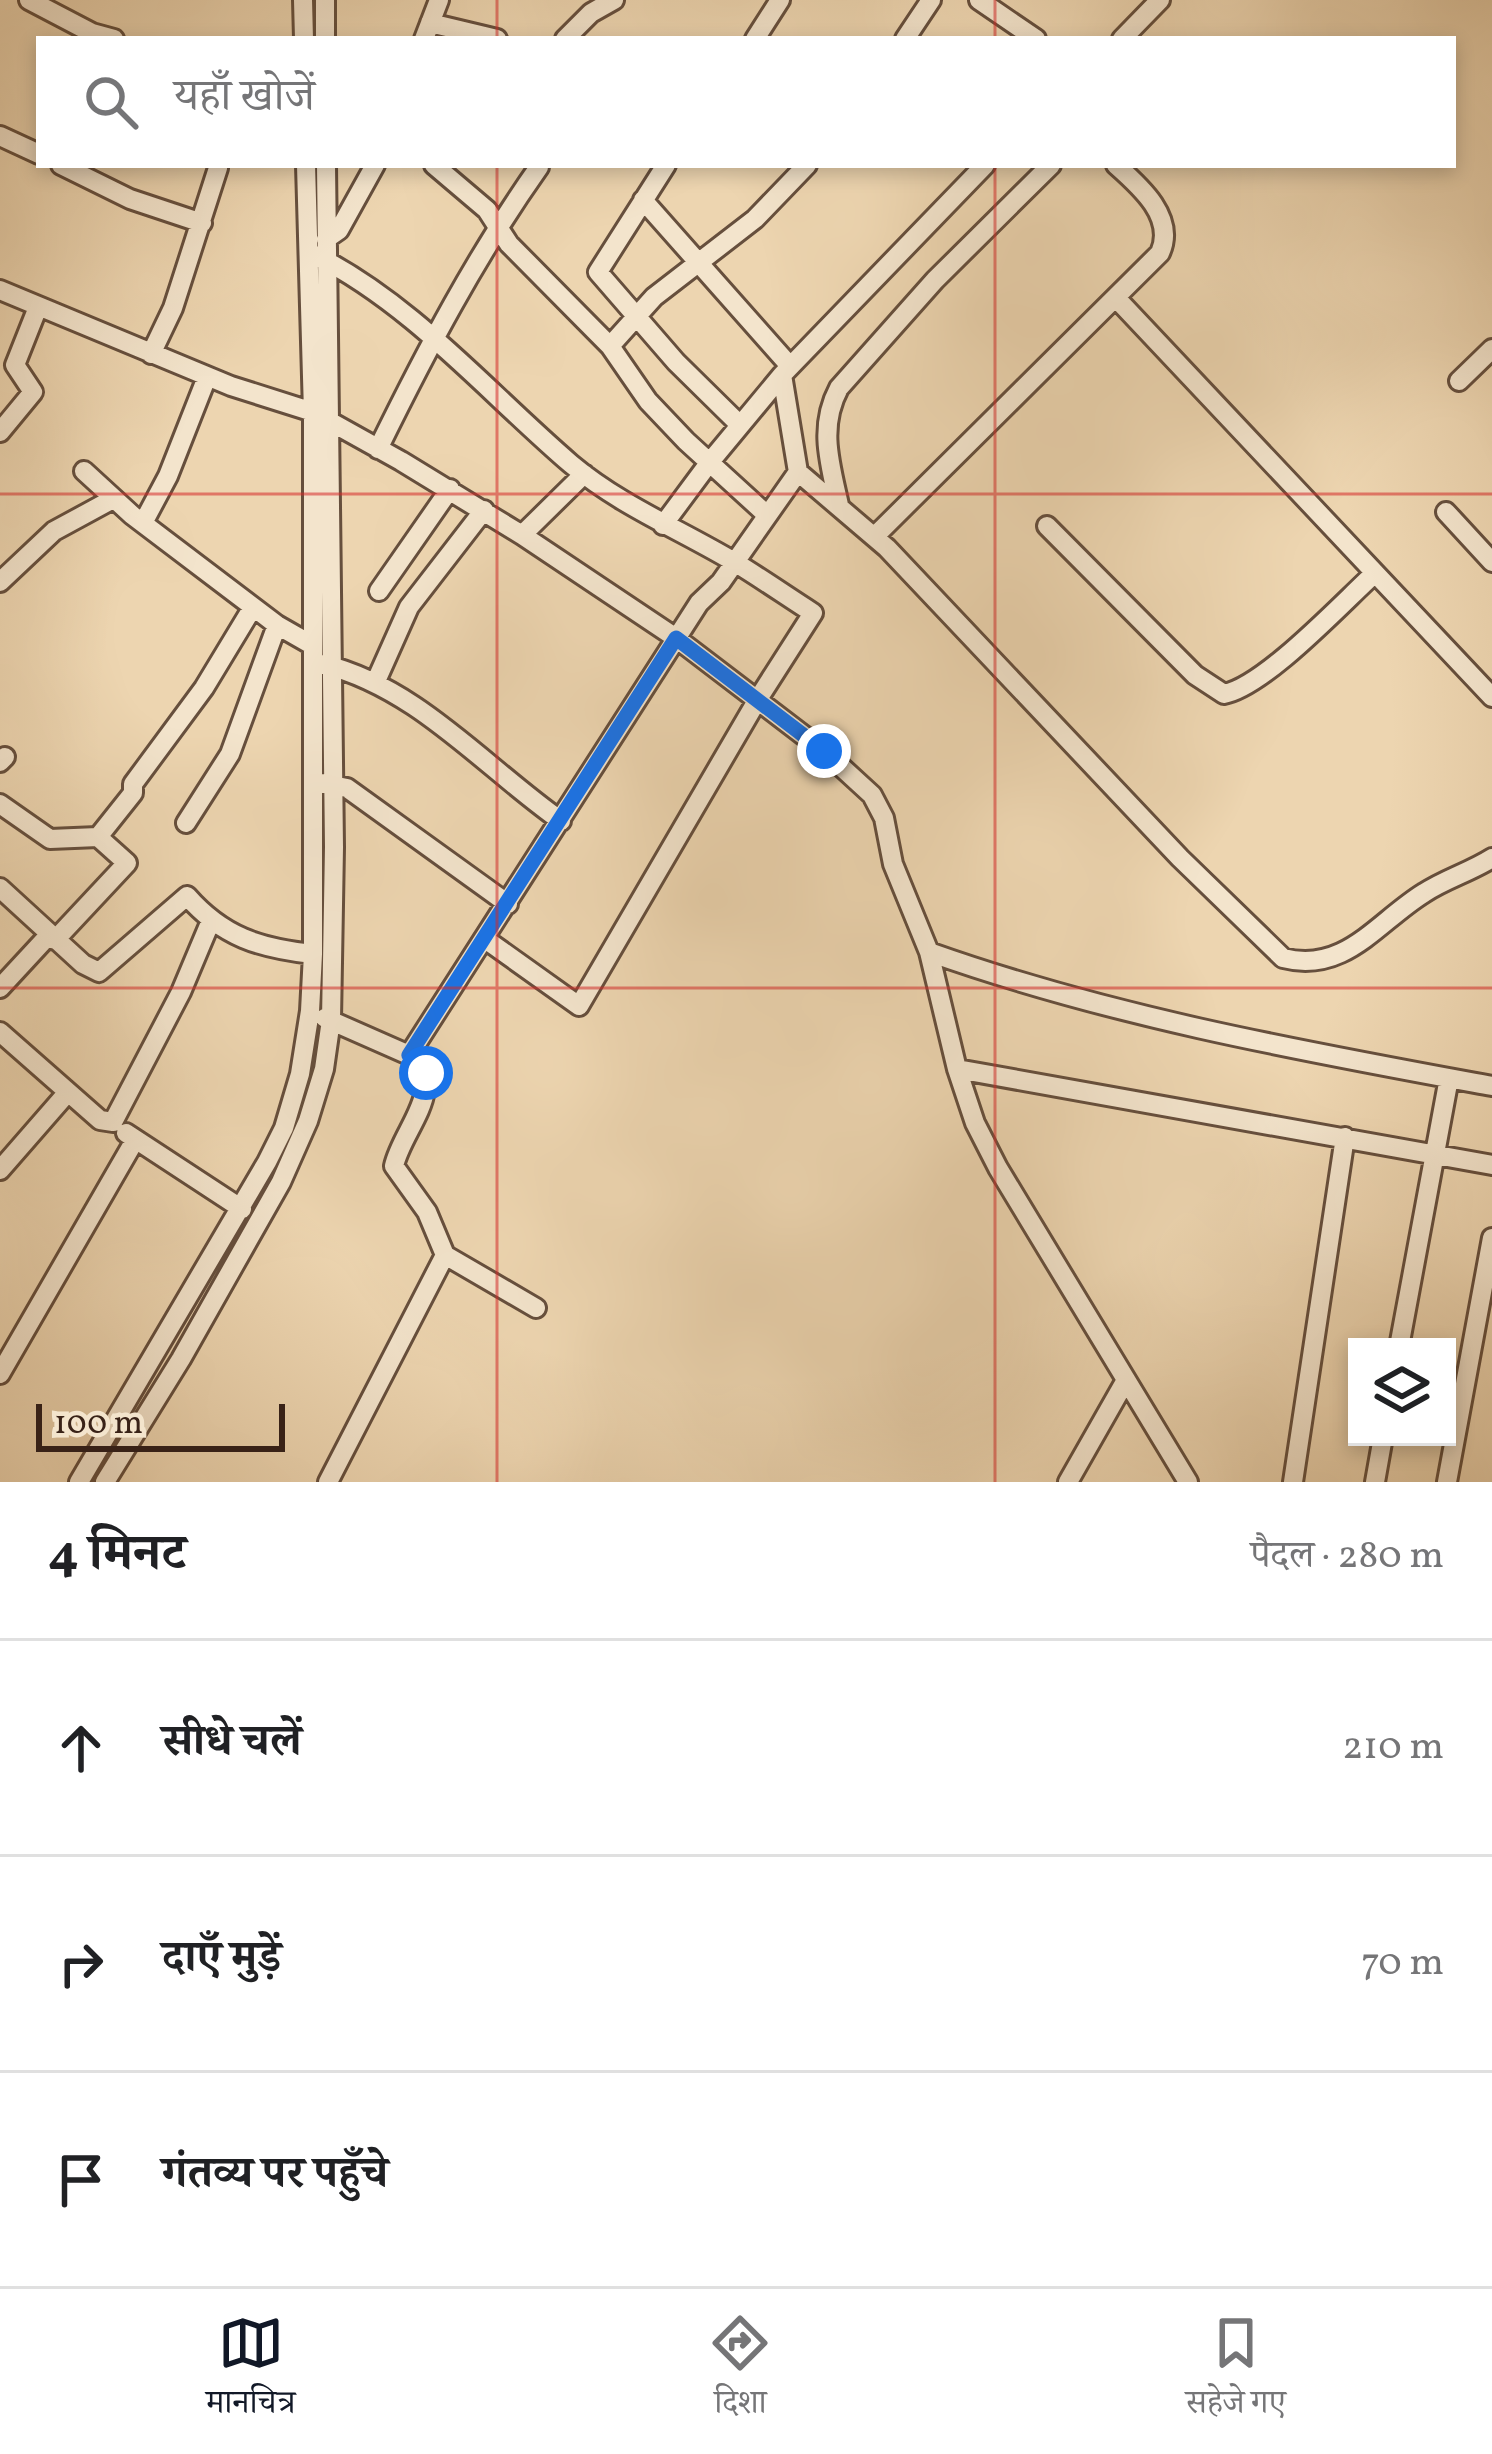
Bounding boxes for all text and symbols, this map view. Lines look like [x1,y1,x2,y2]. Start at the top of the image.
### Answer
search box [36,36,1456,168]
text: यहाँ खोजें [174,67,315,130]
icon: search [78,69,144,135]
route end [797,724,851,778]
route start [399,1046,453,1100]
map controls [1348,1338,1456,1446]
button: layers [1348,1338,1456,1446]
scale bar [36,1398,285,1451]
text: 100 m [54,1402,143,1448]
text: 4 मिनट [48,1520,186,1591]
text: पैदल · 280 m [1250,1530,1444,1584]
text: सीधे चलें [162,1712,302,1775]
icon: ahead [48,1715,114,1781]
text: 210 m [1342,1721,1444,1775]
text: दाएँ मुड़ें [162,1928,281,1991]
icon: right [48,1931,114,1997]
text: 70 m [1361,1937,1444,1991]
text: गंतव्य पर पहुँचे [162,2144,388,2207]
icon: arrive [48,2147,114,2213]
tab: मानचित्र [206,2310,295,2434]
tab: दिशा [707,2310,773,2434]
tab: सहेजे गए [1186,2310,1286,2434]

